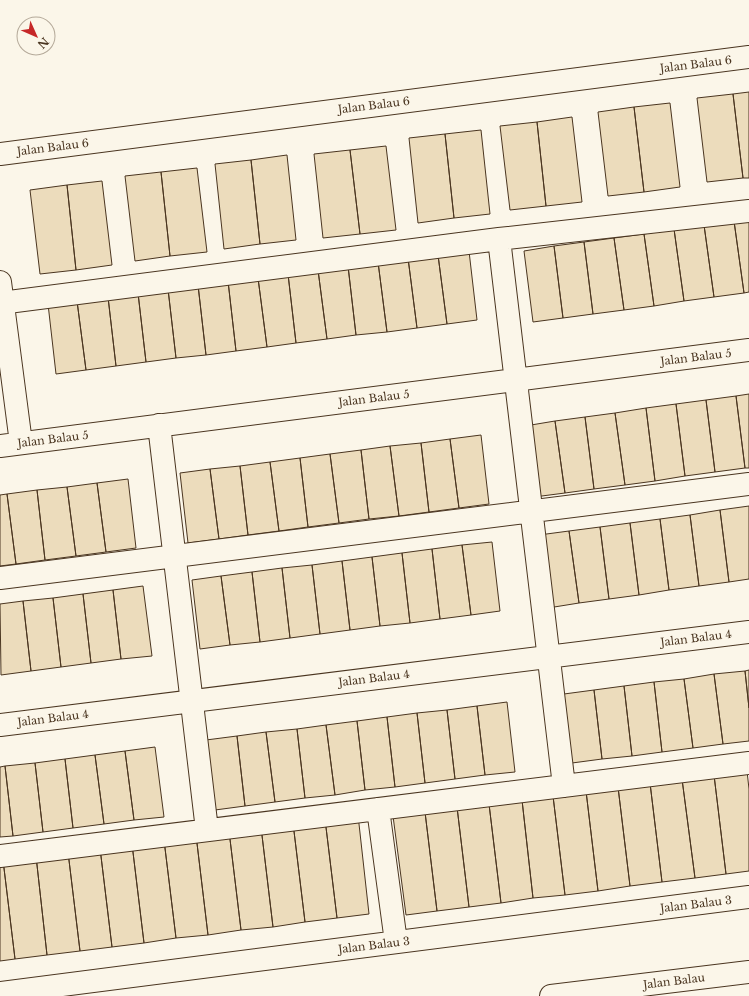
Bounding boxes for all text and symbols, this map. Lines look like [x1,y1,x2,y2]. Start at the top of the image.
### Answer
north arrow [16,16,56,56]
text: N [34,34,52,52]
street label: Jalan Balau 6 [657,53,733,76]
street label: Jalan Balau 6 [335,94,411,117]
street label: Jalan Balau 6 [14,136,90,159]
street label: Jalan Balau 5 [658,346,732,369]
street label: Jalan Balau 5 [336,387,410,410]
street label: Jalan Balau 5 [15,428,89,451]
street label: Jalan Balau 4 [658,627,732,650]
street label: Jalan Balau 4 [336,667,410,690]
street label: Jalan Balau 4 [15,707,89,730]
street label: Jalan Balau 3 [657,893,733,916]
street label: Jalan Balau 3 [335,934,411,957]
street label: Jalan Balau [640,970,706,992]

